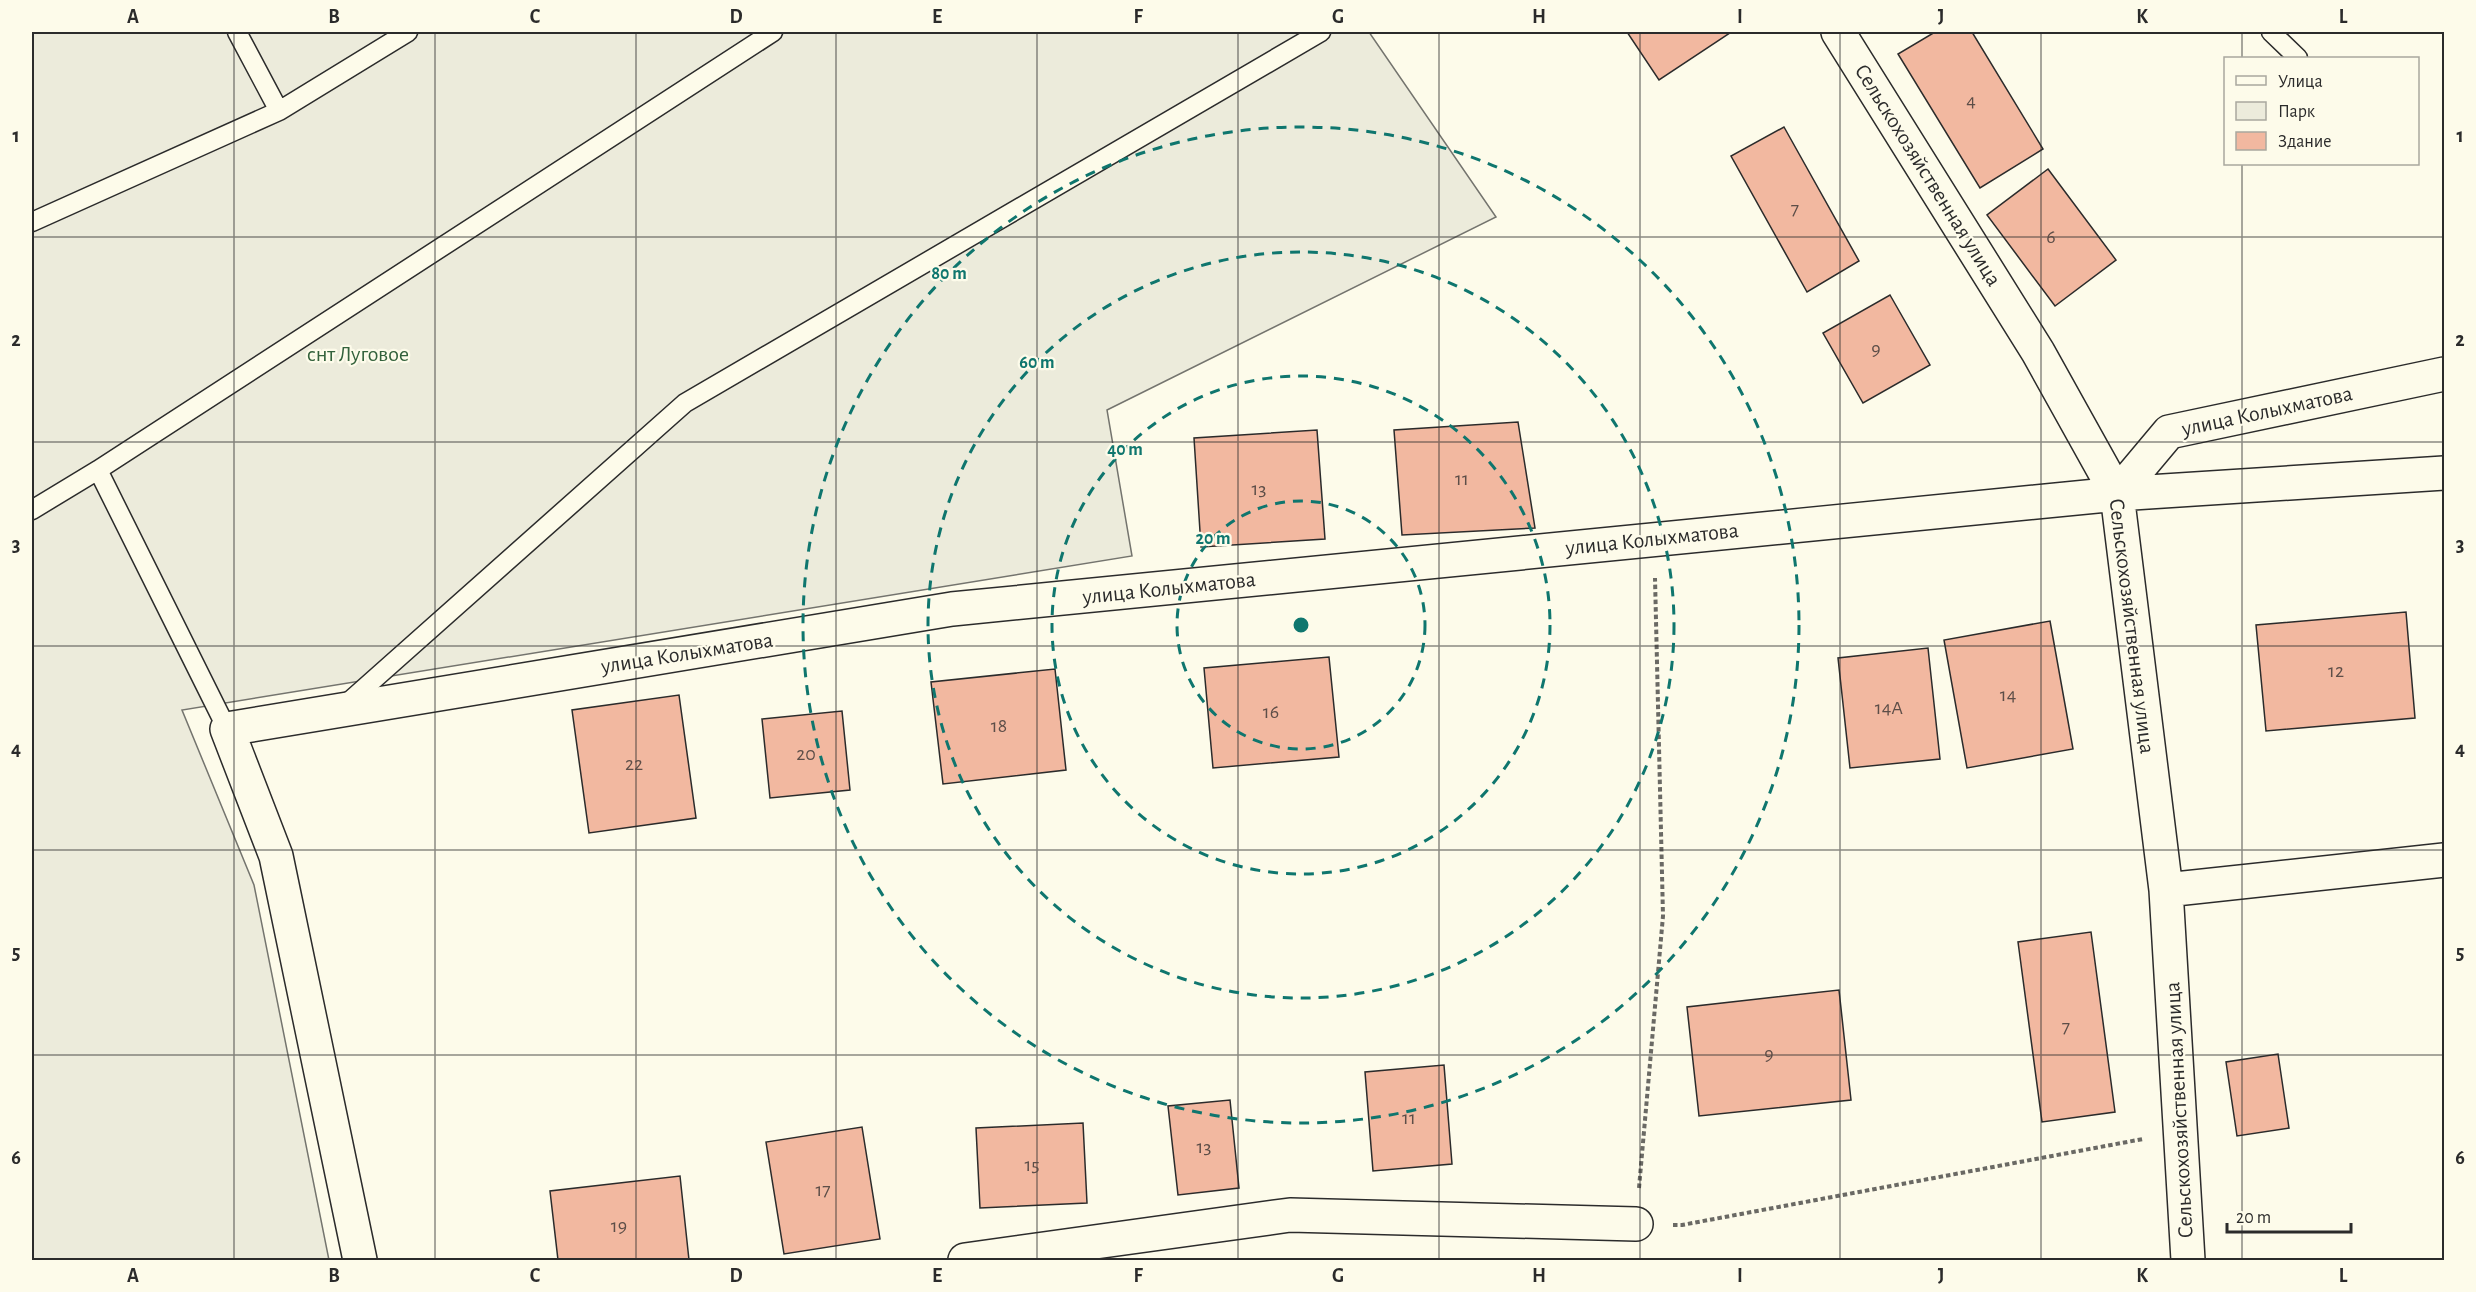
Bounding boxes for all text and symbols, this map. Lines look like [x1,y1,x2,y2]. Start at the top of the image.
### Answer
text: A [127,7,139,27]
text: B [328,7,340,27]
text: C [530,7,541,27]
text: D [729,7,743,27]
text: E [932,7,942,27]
text: F [1133,7,1143,27]
text: G [1332,7,1344,27]
text: H [1532,7,1546,27]
text: I [1737,7,1743,27]
text: J [1938,7,1944,27]
text: K [2136,7,2148,27]
text: L [2339,7,2348,27]
legend [2224,57,2419,165]
street label: Сельскохозяйственная улица [1851,60,2005,290]
text: Улица [2278,73,2323,91]
house number: 4 [1966,91,1976,111]
text: Парк [2278,103,2316,121]
text: 1 [12,126,20,146]
text: 1 [2456,126,2464,146]
text: Здание [2278,133,2332,151]
house number: 7 [1791,199,1799,219]
house number: 6 [2046,227,2056,247]
text: 80 m [931,265,967,283]
text: 2 [11,330,21,350]
text: 2 [2455,330,2465,350]
house number: 9 [1871,339,1881,359]
park label: снт Луговое [307,343,409,365]
text: 60 m [1019,354,1055,372]
street label: улица Колыхматова [2179,382,2354,440]
text: 40 m [1107,441,1143,459]
house number: 11 [1455,469,1469,489]
house number: 13 [1251,479,1267,499]
street label: Сельскохозяйственная улица [2105,497,2159,755]
street label: улица Колыхматова [1563,519,1740,559]
text: 20 m [1195,530,1231,548]
text: 3 [12,535,20,555]
text: 3 [2456,535,2464,555]
street label: улица Колыхматова [1080,568,1257,608]
centre of rings [1291,615,1311,635]
street label: улица Колыхматова [598,629,775,678]
house number: 12 [2328,661,2344,681]
house number: 14 [2000,685,2016,705]
house number: 14А [1875,698,1903,718]
house number: 16 [1263,702,1279,722]
house number: 18 [991,716,1007,736]
text: 4 [11,739,21,759]
text: 4 [2455,739,2465,759]
house number: 20 [796,744,816,764]
house number: 22 [625,754,643,774]
text: 5 [12,943,20,963]
text: 5 [2456,943,2464,963]
street label: Сельскохозяйственная улица [2161,981,2197,1239]
house number: 7 [2062,1017,2070,1037]
house number: 9 [1764,1044,1774,1064]
house number: 11 [1402,1108,1416,1128]
house number: 13 [1196,1137,1212,1157]
text: 6 [11,1148,21,1168]
text: 6 [2455,1148,2465,1168]
house number: 15 [1024,1155,1040,1175]
house number: 17 [815,1180,831,1200]
scale bar [2227,1196,2352,1234]
text: 20 m [2236,1209,2271,1227]
house number: 19 [611,1216,627,1236]
text: A [127,1266,139,1286]
text: B [328,1266,340,1286]
text: C [530,1266,541,1286]
text: D [729,1266,743,1286]
text: E [932,1266,942,1286]
text: F [1133,1266,1143,1286]
text: G [1332,1266,1344,1286]
text: H [1532,1266,1546,1286]
text: I [1737,1266,1743,1286]
text: J [1938,1266,1944,1286]
text: K [2136,1266,2148,1286]
text: L [2339,1266,2348,1286]

